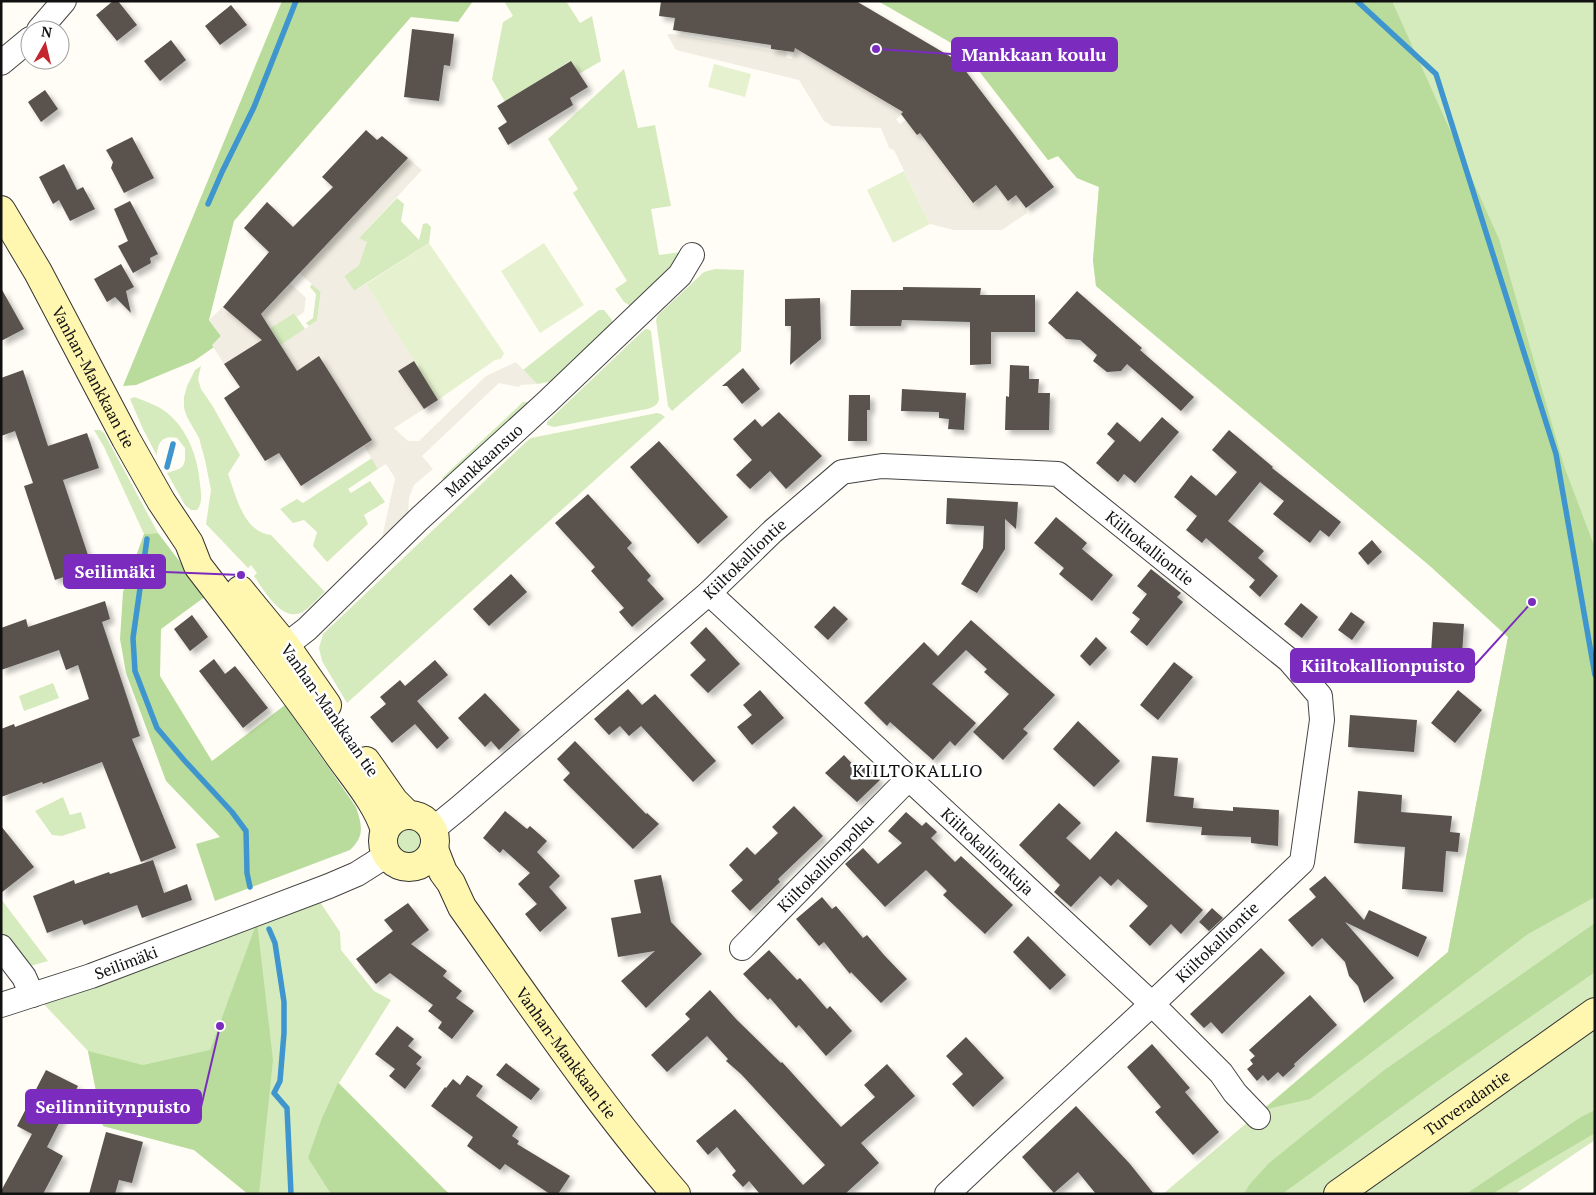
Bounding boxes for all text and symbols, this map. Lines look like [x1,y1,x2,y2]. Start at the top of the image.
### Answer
north arrow [20,20,70,70]
text: N [40,21,54,42]
callout: Mankkaan koulu [952,38,1117,71]
text: Mankkaan koulu [961,42,1107,66]
street label: Vanhan-Mankkaan tie [47,302,140,452]
street label: Mankkaansuo [440,419,527,501]
street label: Kiiltokalliontie [1101,506,1199,590]
street label: Kiiltokalliontie [698,513,791,604]
callout: Seilimäki [64,555,165,588]
text: Seilimäki [75,559,155,583]
street label: Vanhan-Mankkaan tie [276,639,384,781]
callout: Kiiltokallionpuisto [1291,649,1474,682]
text: Kiiltokallionpuisto [1301,653,1465,677]
district label: KIILTOKALLIO [852,758,984,782]
street label: Kiiltokallionkuja [936,803,1039,900]
street label: Kiiltokallionpolku [772,809,878,917]
street label: Kiiltokalliontie [1171,897,1263,987]
street label: Seilimäki [91,941,161,985]
street label: Vanhan-Mankkaan tie [511,983,622,1123]
street label: Turveradantie [1420,1065,1514,1141]
callout: Seilinniitynpuisto [26,1090,201,1123]
text: Seilinniitynpuisto [35,1094,191,1118]

